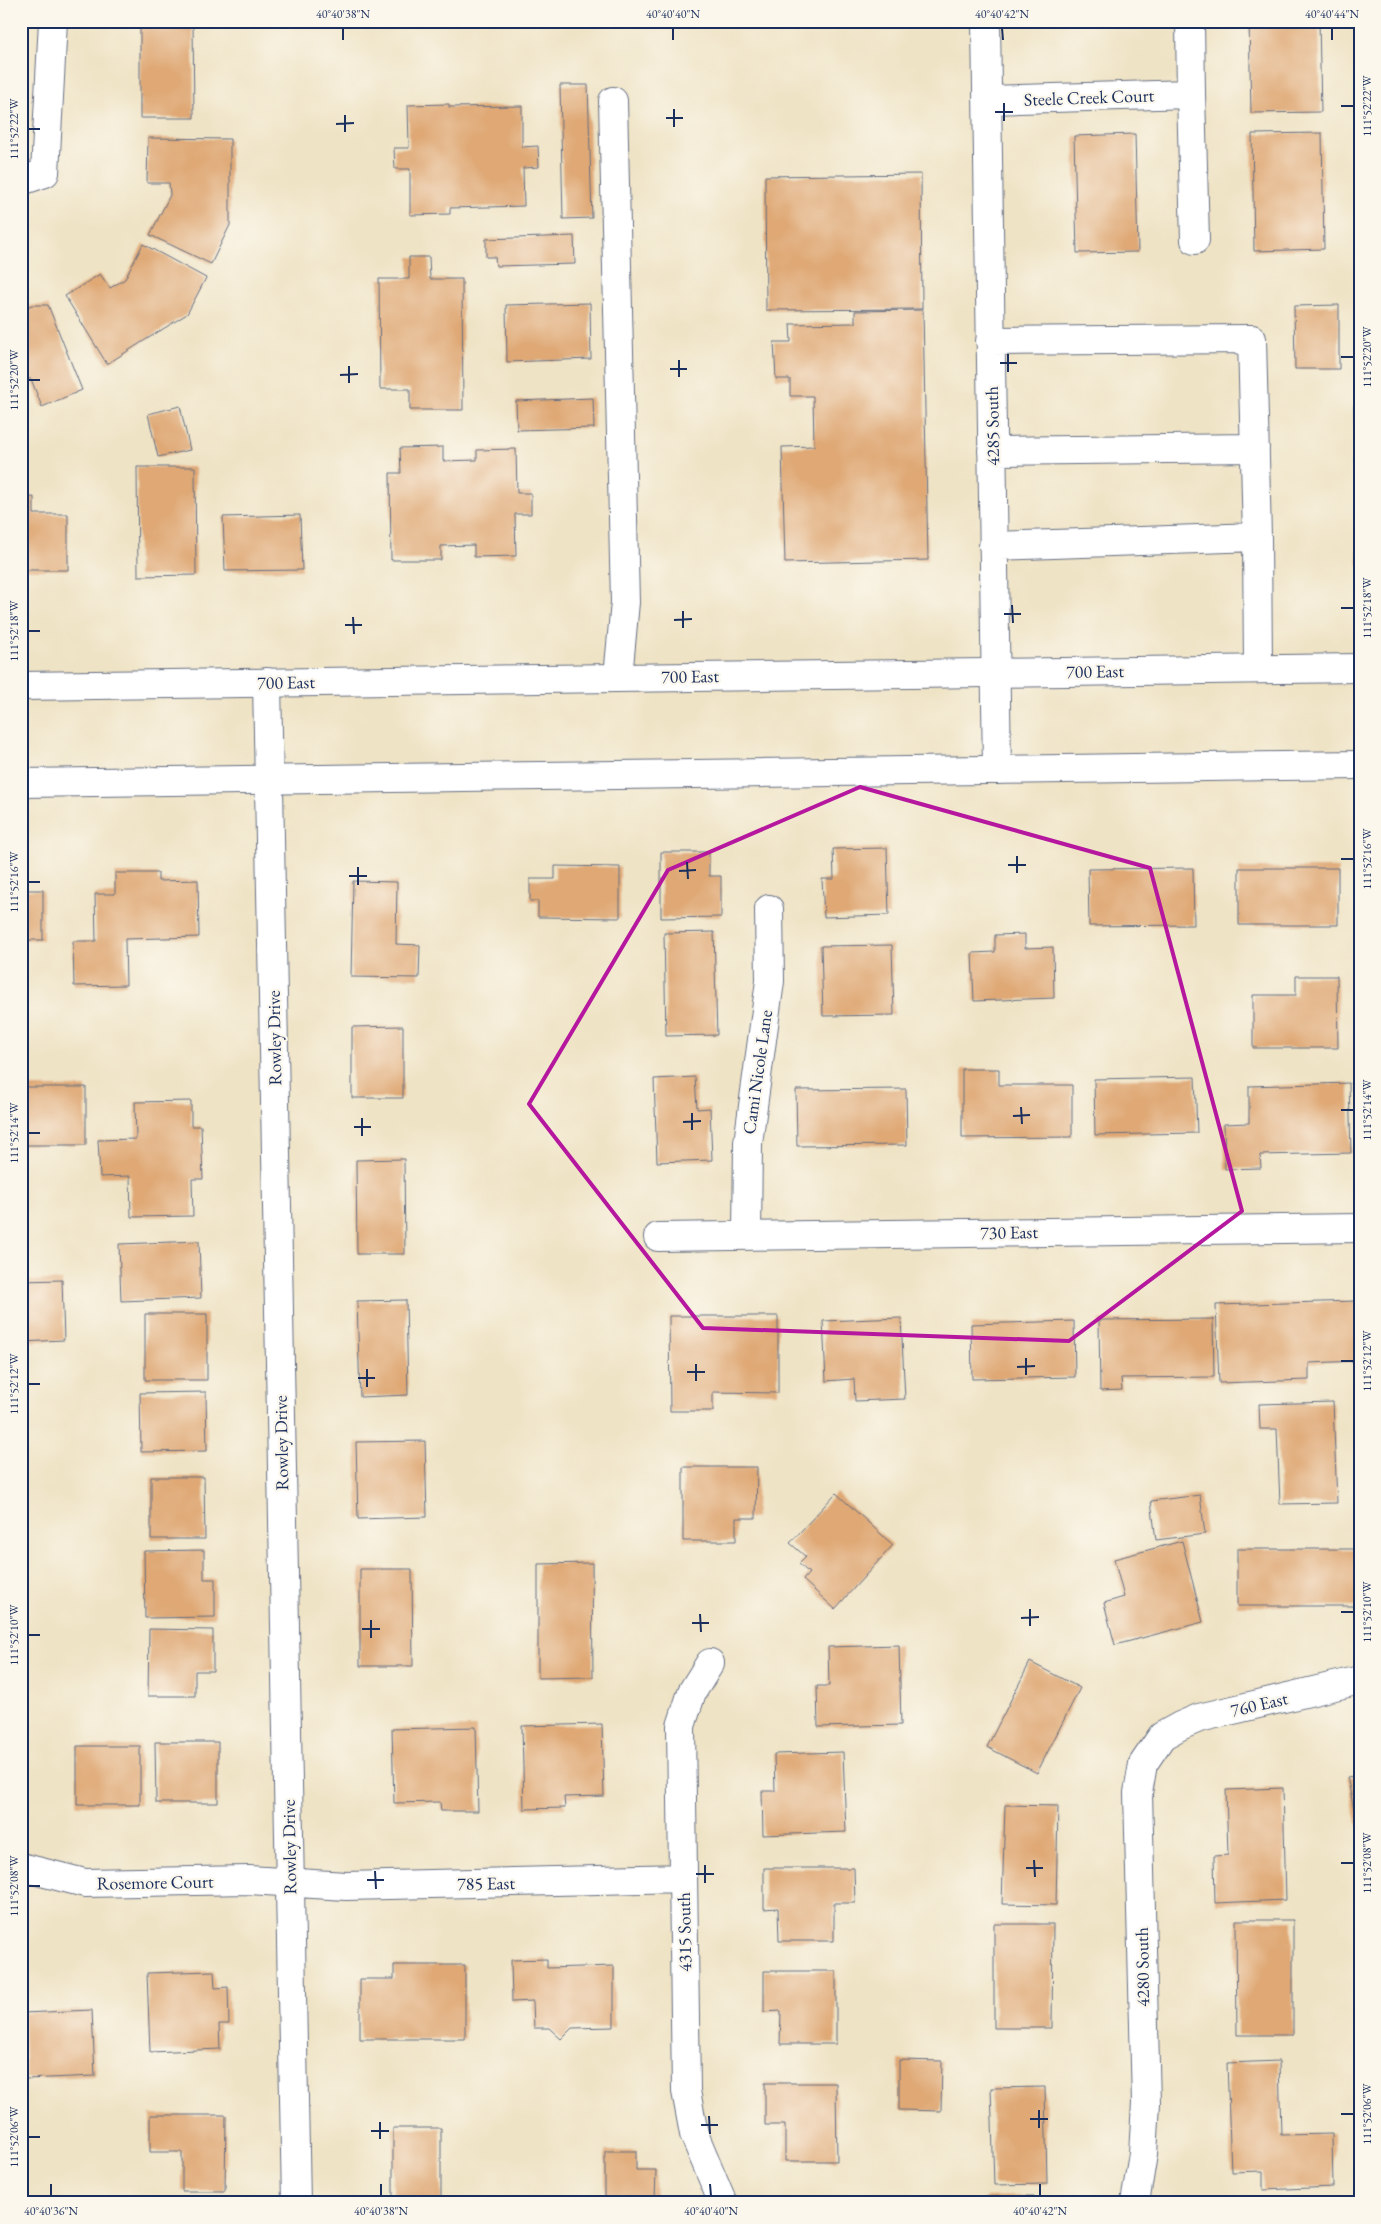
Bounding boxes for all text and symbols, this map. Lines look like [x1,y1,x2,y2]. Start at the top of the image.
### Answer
text: 40°40'38"N [316,6,370,22]
text: 40°40'40"N [646,6,700,22]
text: 40°40'42"N [975,6,1029,22]
text: 40°40'44"N [1305,6,1359,22]
text: 111°52'22"W [1359,74,1375,137]
street label: Steele Creek Court [1023,83,1155,111]
text: 111°52'22"W [6,97,22,160]
text: 111°52'20"W [1359,325,1375,388]
text: 111°52'20"W [6,348,22,411]
street label: 4285 South [980,386,1004,466]
text: 111°52'18"W [1359,576,1375,639]
text: 111°52'18"W [6,599,22,662]
street label: 700 East [1066,659,1124,683]
street label: 700 East [661,664,719,688]
street label: 700 East [257,670,315,694]
text: 111°52'16"W [1359,827,1375,890]
text: 111°52'16"W [6,850,22,913]
street label: Rowley Drive [262,990,286,1086]
street label: Cami Nicole Lane [737,1008,777,1136]
text: 111°52'14"W [1359,1078,1375,1141]
text: 111°52'14"W [6,1101,22,1164]
street label: 730 East [980,1220,1038,1244]
text: 111°52'12"W [1359,1329,1375,1392]
text: 111°52'12"W [6,1352,22,1415]
street label: Rowley Drive [269,1395,293,1491]
text: 111°52'10"W [1359,1580,1375,1643]
text: 111°52'10"W [6,1603,22,1666]
street label: 760 East [1228,1686,1290,1722]
street label: Rowley Drive [277,1799,301,1895]
text: 111°52'08"W [1359,1831,1375,1894]
text: 111°52'08"W [6,1854,22,1917]
street label: Rosemore Court [96,1869,214,1895]
street label: 785 East [457,1871,515,1895]
street label: 4315 South [672,1892,696,1972]
street label: 4280 South [1130,1927,1154,2007]
text: 111°52'06"W [1359,2082,1375,2145]
text: 111°52'06"W [6,2105,22,2168]
text: 40°40'36"N [24,2203,78,2219]
text: 40°40'38"N [354,2203,408,2219]
text: 40°40'40"N [684,2203,738,2219]
text: 40°40'42"N [1013,2203,1067,2219]

